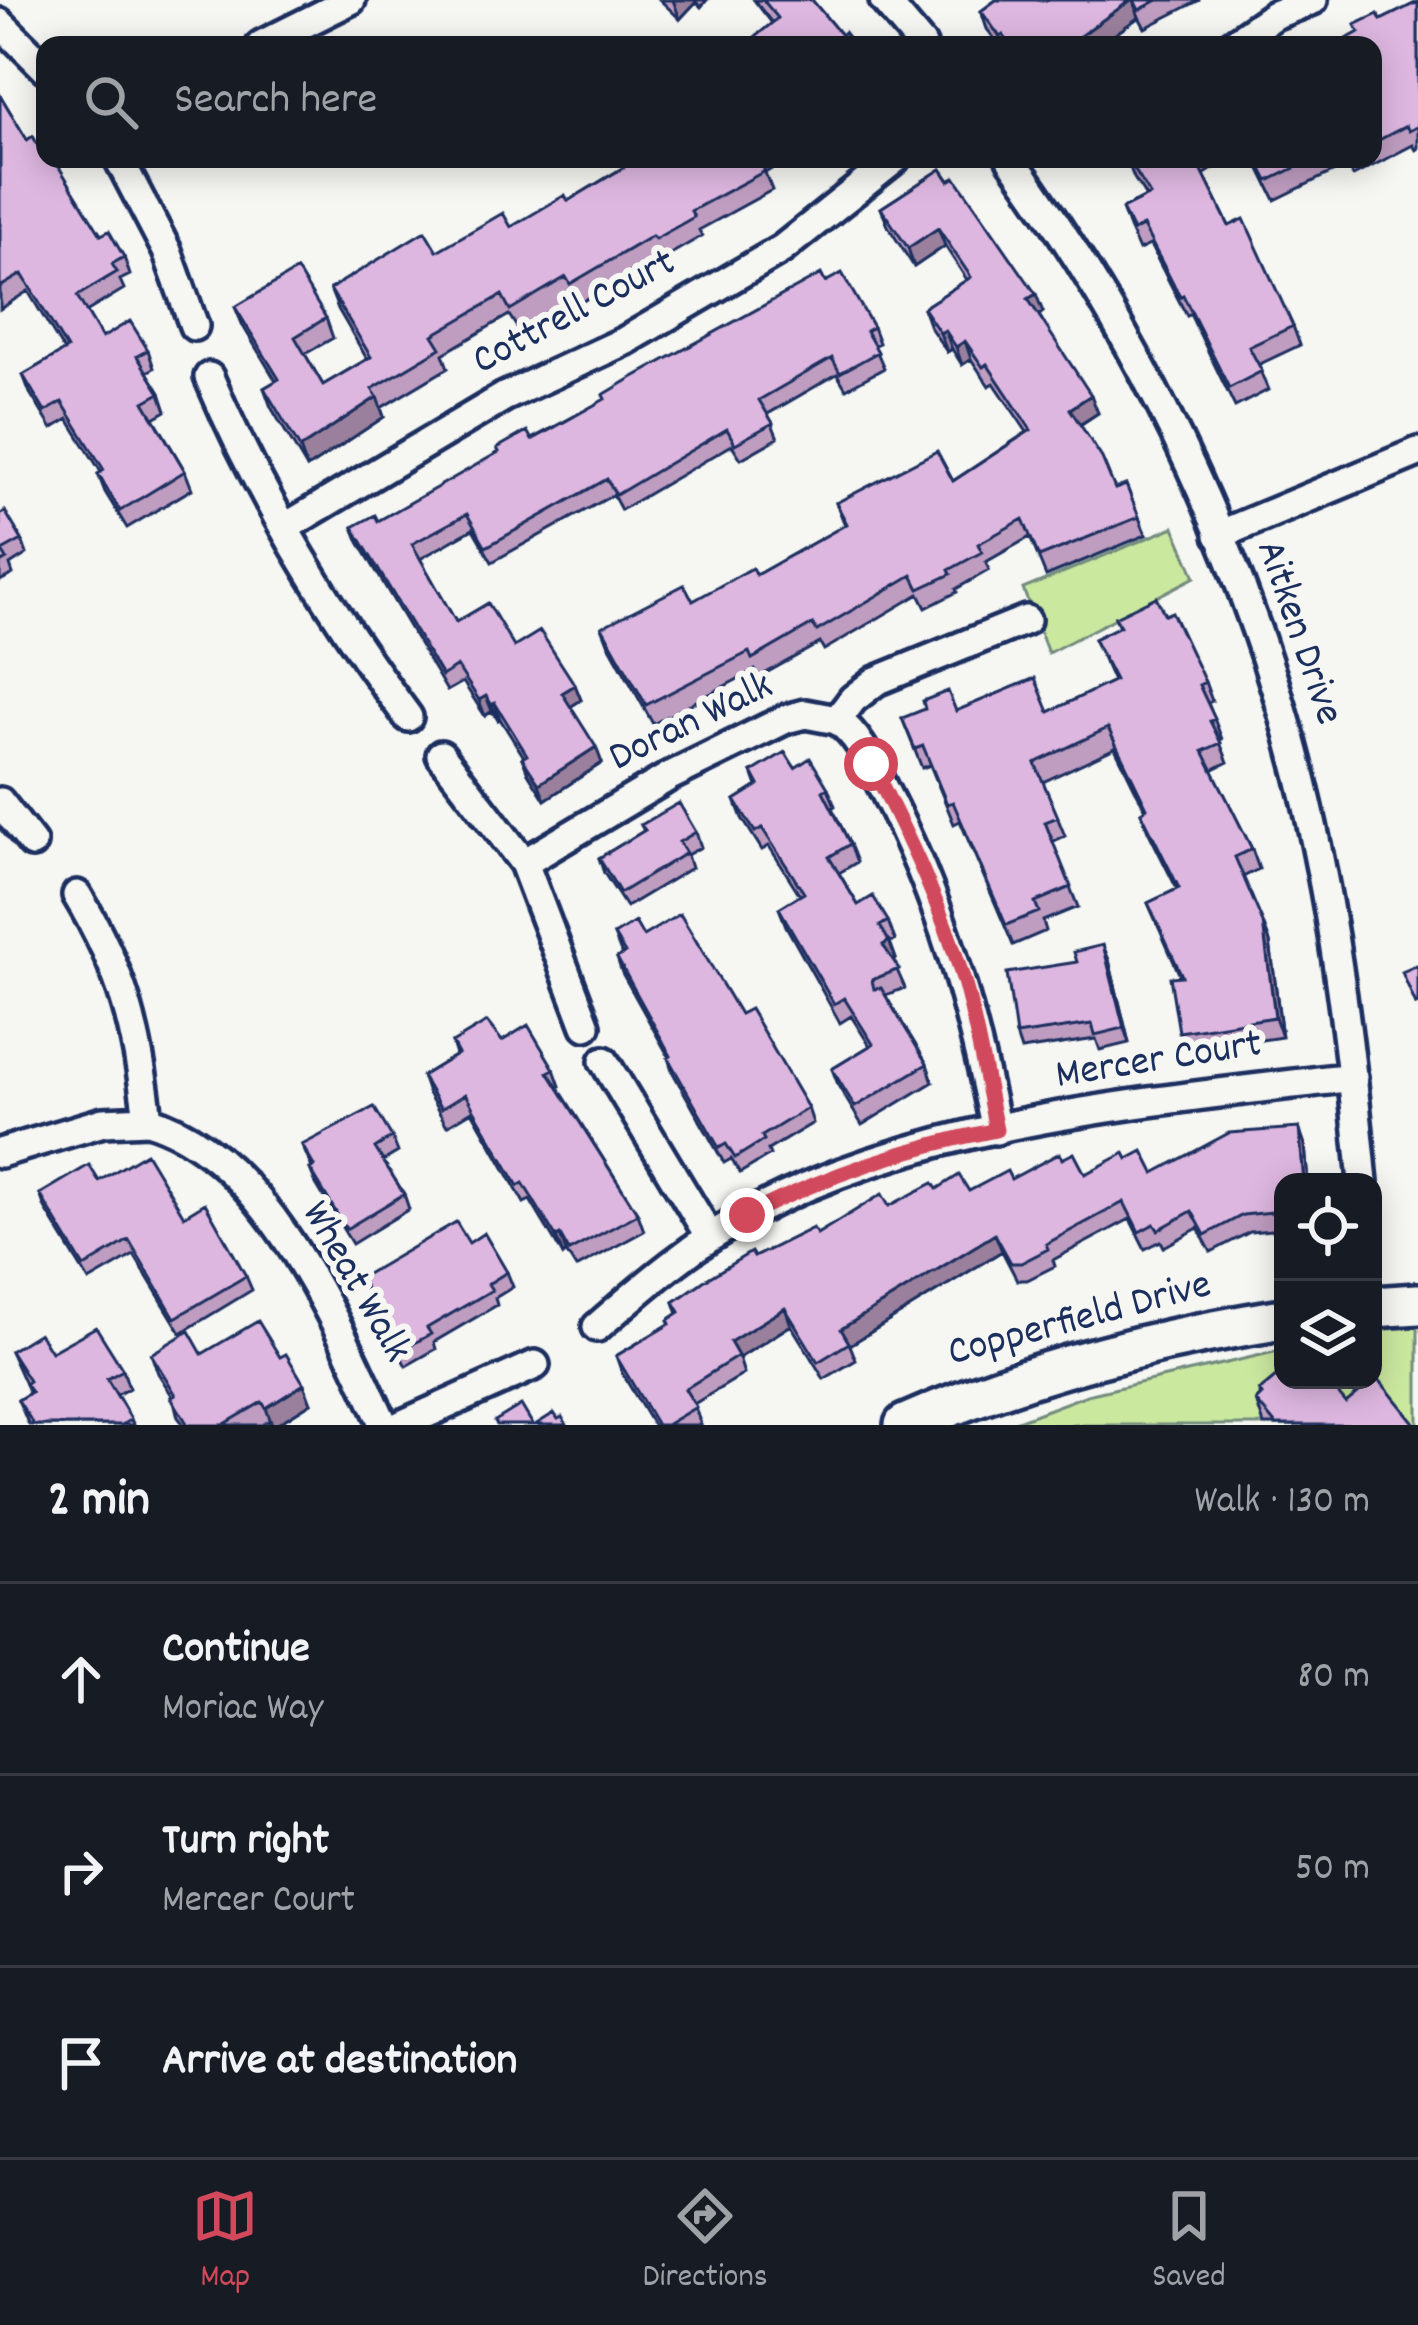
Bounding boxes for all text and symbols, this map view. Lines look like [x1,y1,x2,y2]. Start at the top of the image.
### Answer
search box [36,36,1382,168]
icon: search [78,69,144,135]
text: Search here [174,70,377,134]
street label: Cottrell Court [463,235,687,393]
street label: Aitken Drive [1237,533,1357,733]
street label: Doran Walk [600,659,784,789]
route start [844,737,898,791]
street label: Mercer Court [1052,1016,1266,1108]
map controls [1274,1173,1382,1389]
button: locate [1274,1173,1382,1281]
route end [720,1188,774,1242]
street label: Wheat Walk [284,1191,424,1375]
street label: Copperfield Drive [942,1257,1218,1385]
button: layers [1274,1281,1382,1389]
text: 2 min [48,1467,150,1539]
text: Walk · 130 m [1194,1476,1370,1531]
text: Continue [162,1619,310,1683]
icon: ahead [48,1646,114,1712]
text: 80 m [1297,1651,1370,1706]
text: Moriac Way [162,1683,323,1738]
text: Turn right [162,1811,329,1875]
icon: right [48,1838,114,1904]
text: 50 m [1295,1843,1370,1898]
text: Mercer Court [162,1875,355,1930]
icon: arrive [48,2030,114,2096]
text: Arrive at destination [162,2031,517,2095]
tab: Map [192,2183,258,2302]
tab: Directions [643,2183,768,2302]
tab: Saved [1152,2183,1226,2302]

